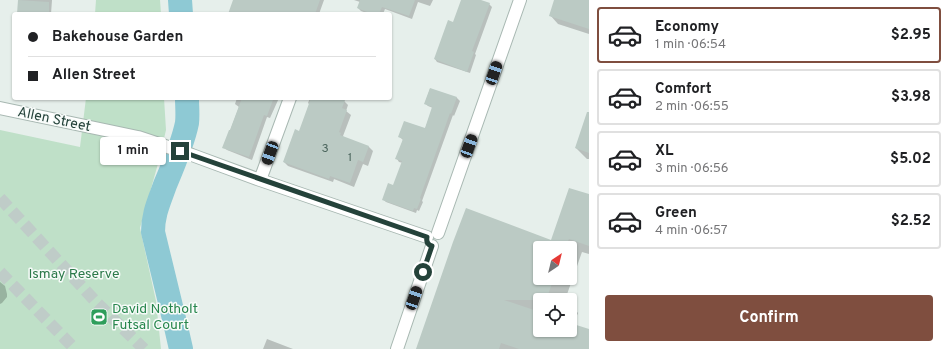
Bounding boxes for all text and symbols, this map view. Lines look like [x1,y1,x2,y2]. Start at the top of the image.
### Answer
icon: car [607,17,643,53]
text: Economy [655,18,719,37]
text: $2.95 [891,26,931,45]
text: Bakehouse Garden [52,28,183,47]
text: 1 min · 06:54 [655,37,726,53]
car [484,60,504,86]
text: Allen Street [52,66,136,85]
icon: car [607,79,643,115]
text: Comfort [655,80,712,99]
text: $3.98 [891,88,931,107]
text: 2 min · 06:55 [655,99,729,115]
street label: Allen Street [16,104,92,136]
car [459,133,479,159]
callout: 1 min [100,137,166,165]
car [260,140,280,166]
house number: 3 [321,141,329,157]
icon: car [607,141,643,177]
route end [171,142,189,160]
text: XL [655,142,673,161]
text: 1 min [117,143,149,159]
house number: 1 [348,150,352,166]
text: $5.02 [890,150,931,169]
text: 3 min · 06:56 [655,161,729,177]
icon: car [607,203,643,239]
text: Green [655,204,697,223]
text: $2.52 [891,212,931,231]
text: 4 min · 06:57 [655,223,728,239]
north arrow [533,241,577,285]
map controls [533,241,577,337]
route start [414,263,432,281]
park label: Ismay Reserve [29,266,119,283]
car [404,285,424,311]
button: locate [533,293,577,337]
button: Confirm [605,295,933,341]
place label: David Notholt Futsal Court [112,301,198,334]
sports icon: David Notholt Futsal Court [89,307,109,327]

